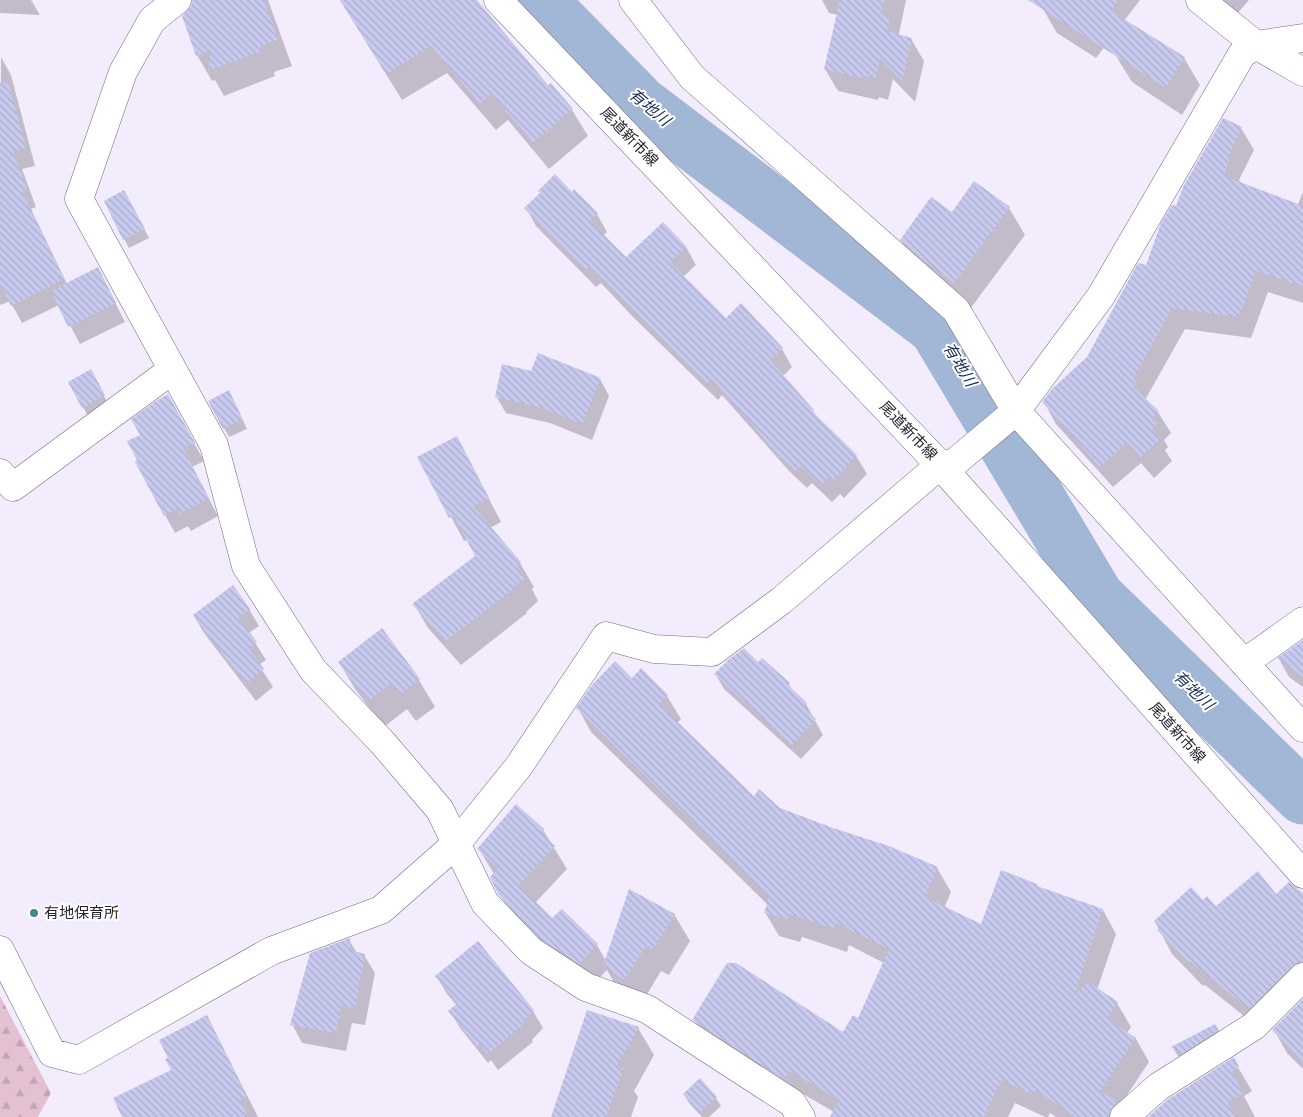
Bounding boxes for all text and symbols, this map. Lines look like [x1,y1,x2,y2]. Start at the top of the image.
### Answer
water label: 有地川 [625,85,675,132]
street label: 尾道新市線 [596,103,662,171]
water label: 有地川 [938,340,981,392]
street label: 尾道新市線 [875,397,941,465]
water label: 有地川 [1169,667,1218,716]
street label: 尾道新市線 [1145,699,1209,767]
place label: 有地保育所 [44,904,119,923]
marker: 有地保育所 [28,907,40,919]

